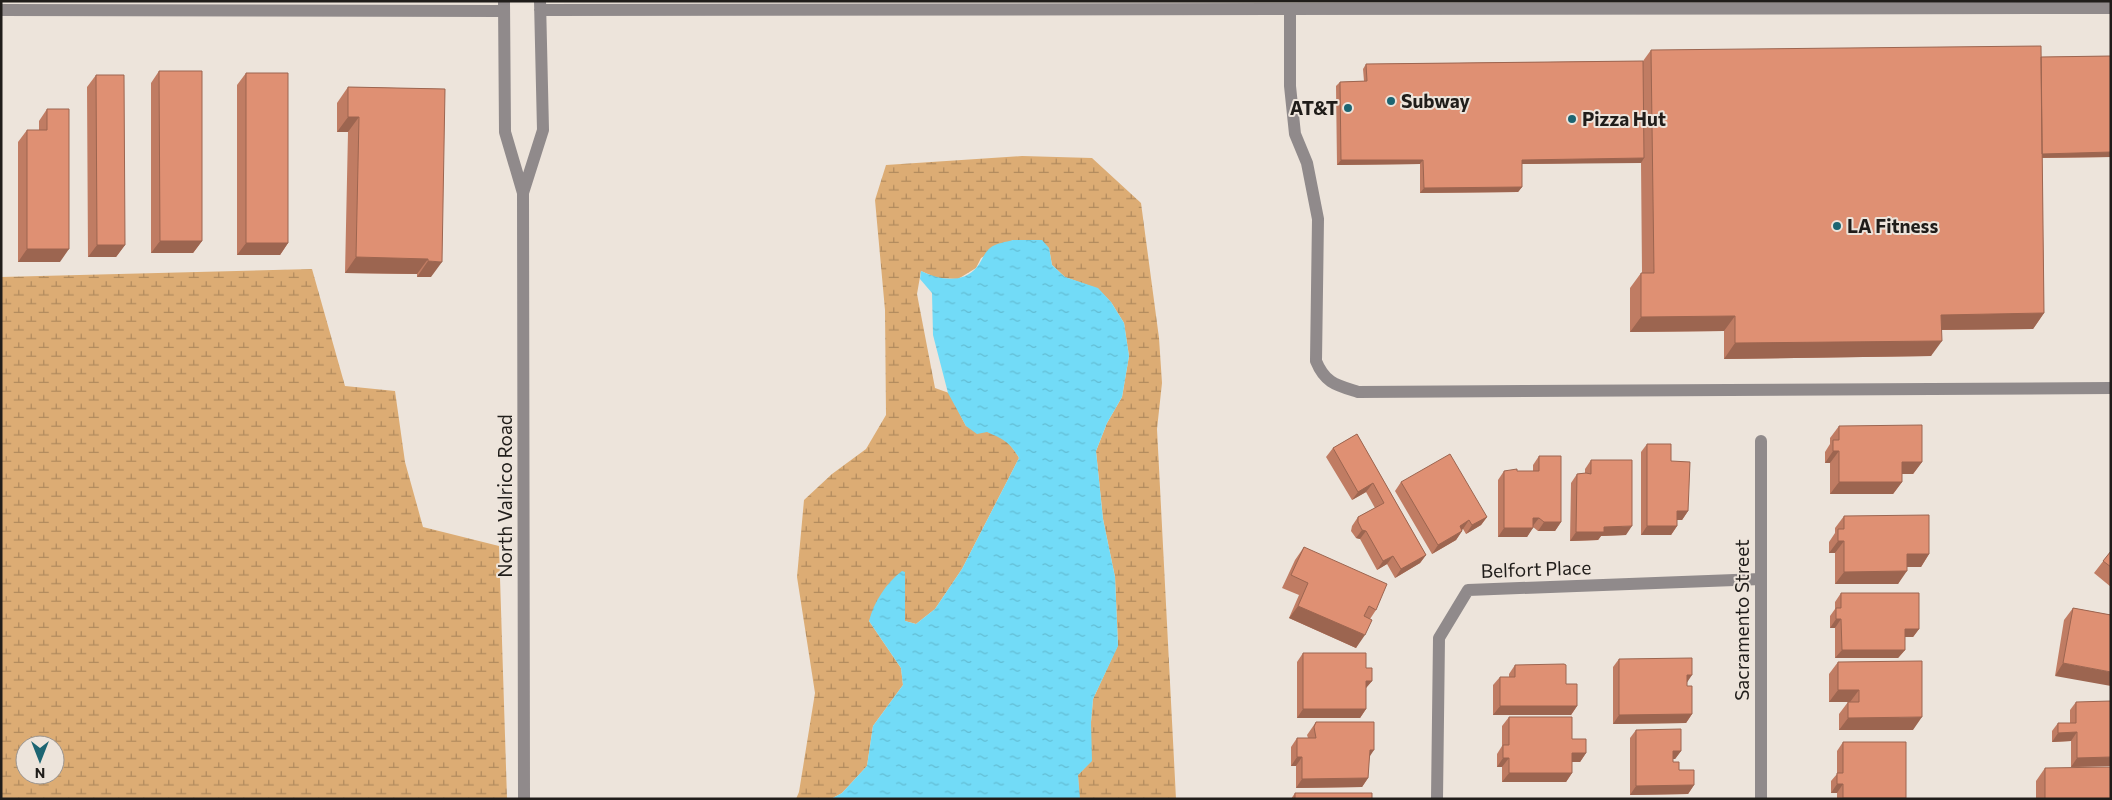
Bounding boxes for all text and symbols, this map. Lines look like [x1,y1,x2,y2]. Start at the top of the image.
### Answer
place label: Subway [1401,89,1471,112]
marker: Subway [1385,95,1397,107]
place label: AT&T [1290,96,1338,119]
marker: AT&T [1342,102,1354,114]
place label: Pizza Hut [1582,107,1666,130]
marker: Pizza Hut [1566,113,1578,125]
place label: LA Fitness [1847,214,1938,237]
marker: LA Fitness [1831,220,1843,232]
street label: North Valrico Road [493,414,516,578]
street label: Sacramento Street [1730,539,1753,701]
street label: Belfort Place [1480,555,1592,582]
north arrow [15,735,65,785]
text: N [35,765,45,782]

